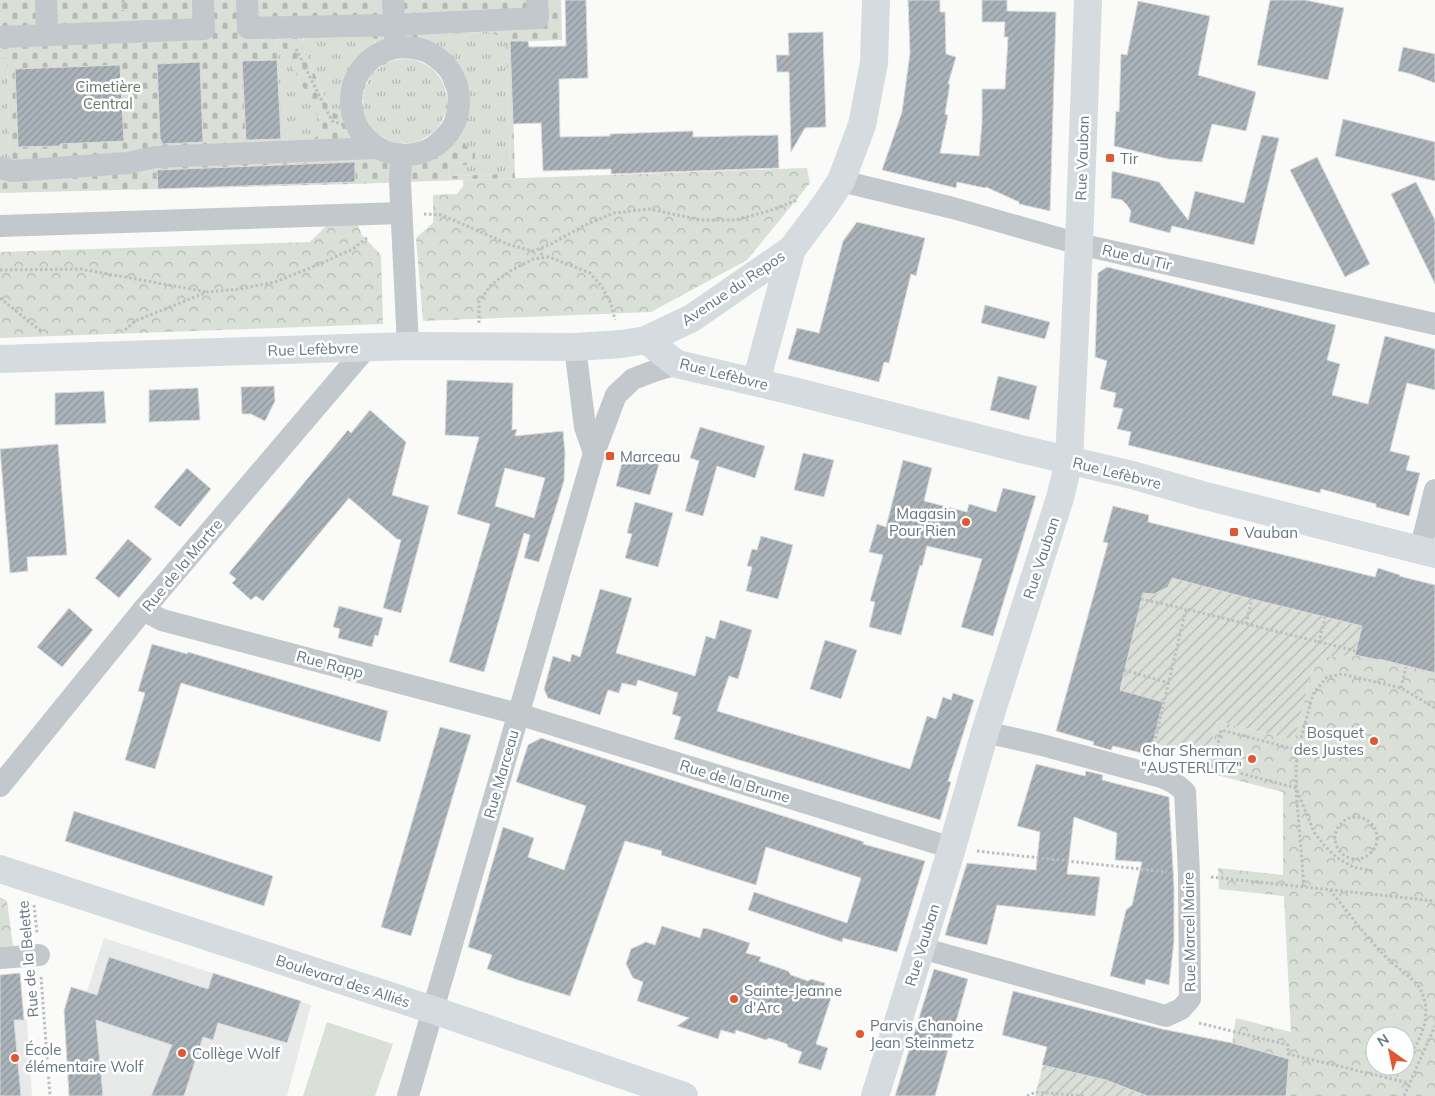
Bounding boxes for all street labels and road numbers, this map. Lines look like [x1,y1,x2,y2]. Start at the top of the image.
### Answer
street label: Rue Vauban [1071,115,1093,201]
street label: Rue du Tir [1100,240,1174,274]
street label: Avenue du Repos [677,246,789,330]
street label: Rue Lefèbvre [267,338,359,360]
street label: Rue Lefèbvre [678,354,770,394]
street label: Rue Lefèbvre [1071,453,1163,493]
street label: Rue de la Martre [138,515,226,615]
street label: Rue Vauban [1019,515,1063,601]
street label: Rue Rapp [294,646,366,682]
street label: Rue Marceau [479,727,523,821]
street label: Rue de la Brume [678,755,792,807]
street label: Rue Marcel Maire [1178,872,1200,992]
street label: Rue de la Belette [13,900,43,1018]
street label: Rue Vauban [900,901,944,989]
street label: Boulevard des Alliés [273,950,413,1012]

